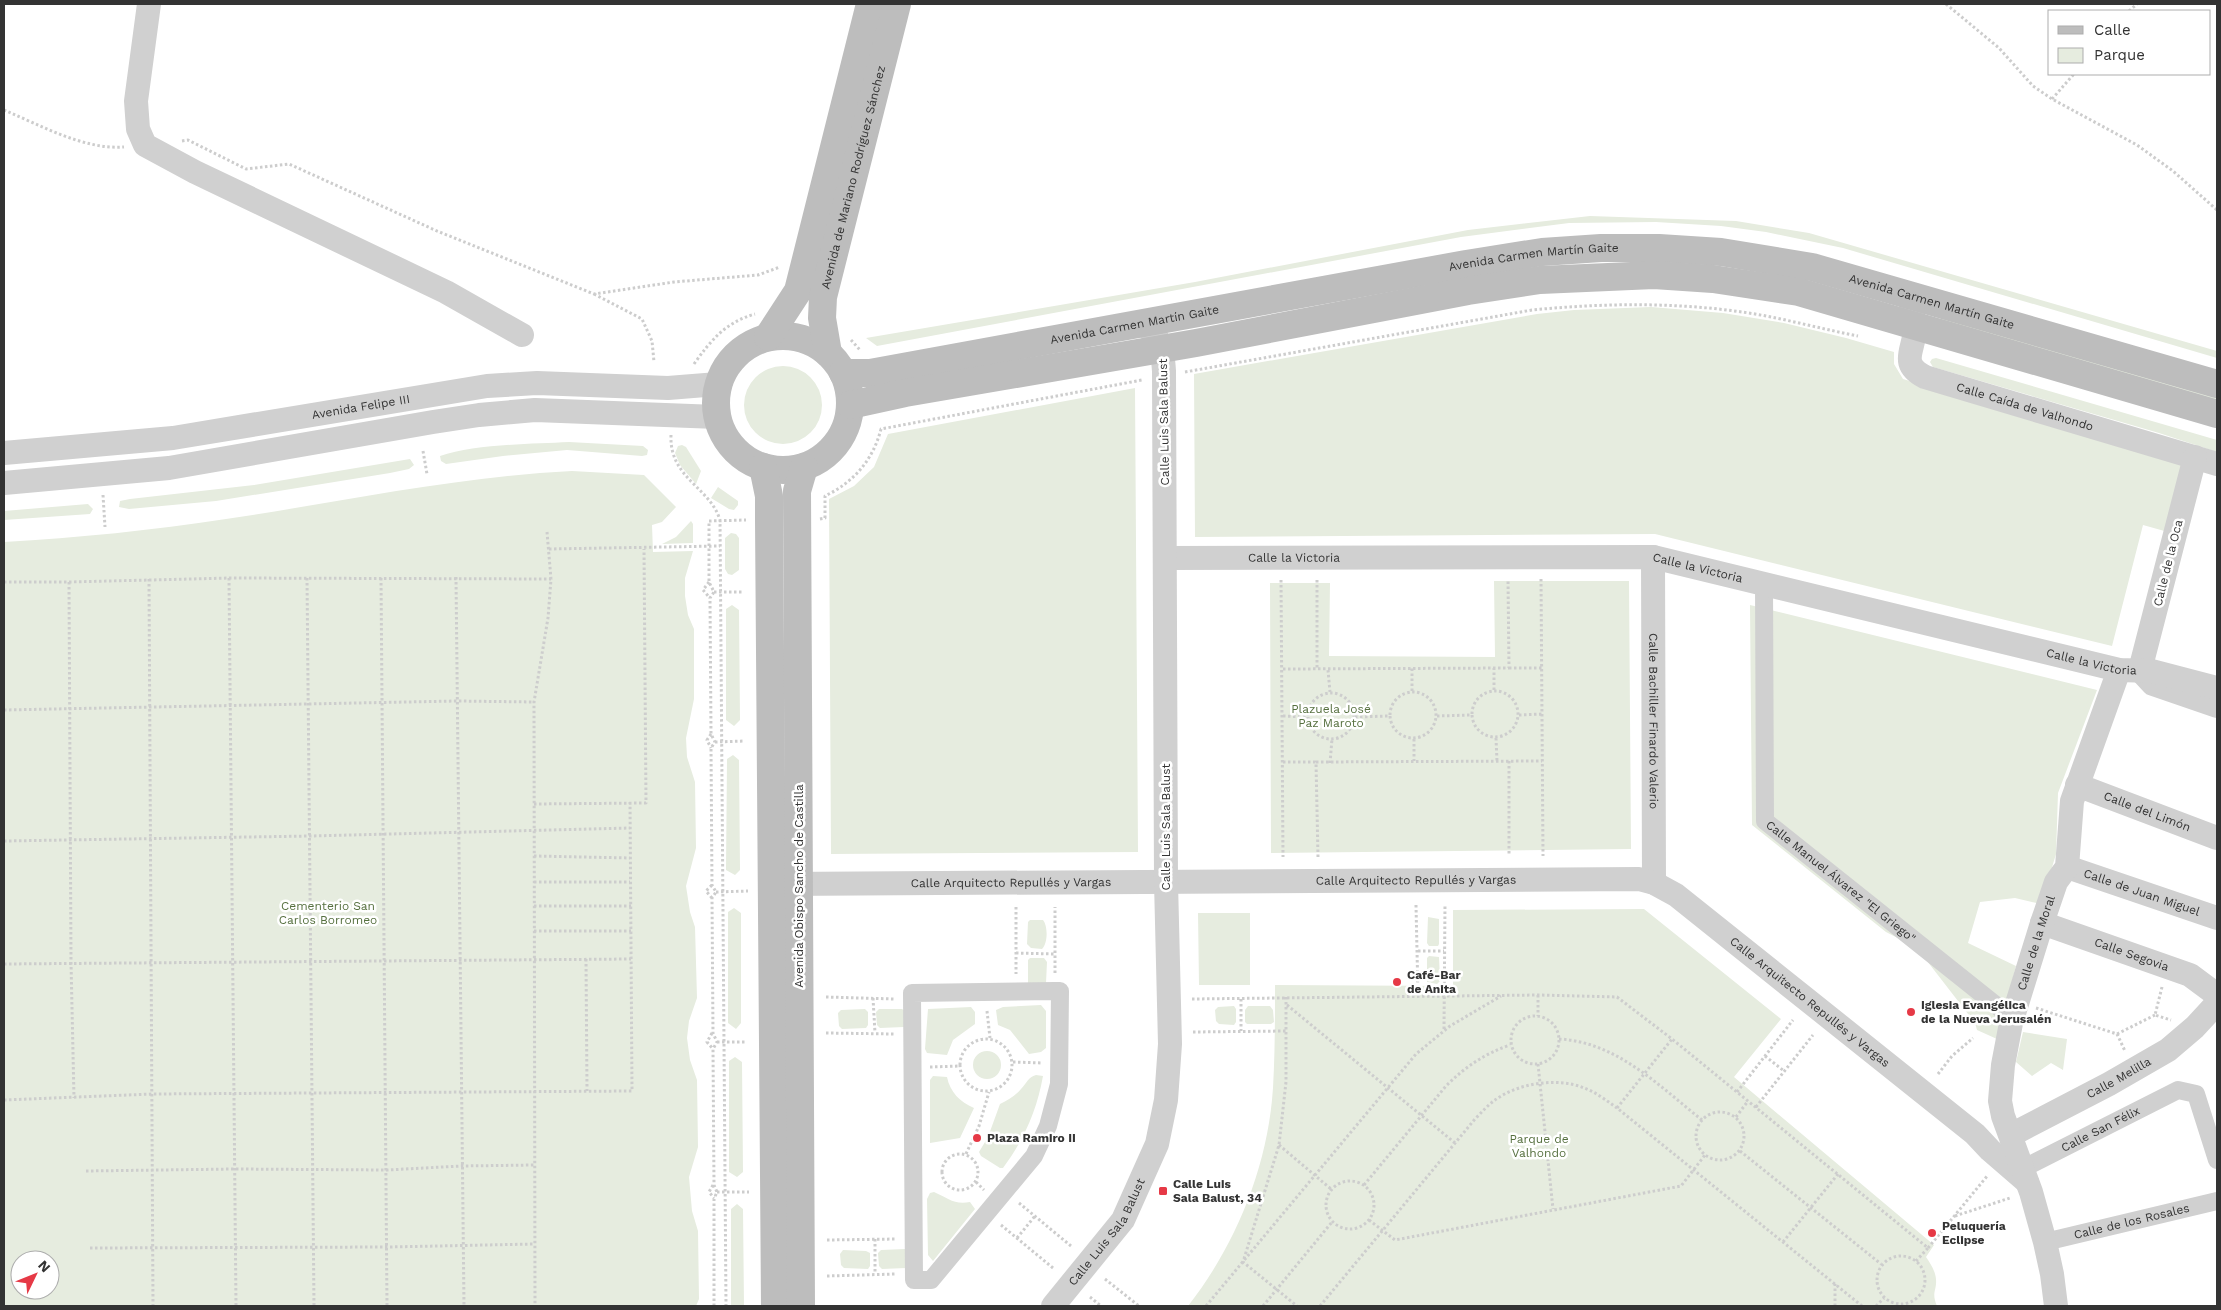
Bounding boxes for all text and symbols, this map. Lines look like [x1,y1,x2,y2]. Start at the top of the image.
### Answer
legend [2048,10,2211,75]
text: Calle [2094,21,2131,39]
text: Parque [2094,46,2145,64]
street label: Avenida de Mariano Rodríguez Sánchez [818,64,888,290]
street label: Avenida Carmen Martín Gaite [1447,241,1619,274]
street label: Avenida Carmen Martín Gaite [1848,271,2016,332]
street label: Avenida Carmen Martín Gaite [1049,302,1220,347]
street label: Calle Luis Sala Balust [1156,358,1172,486]
street label: Calle Caída de Valhondo [1955,380,2095,434]
street label: Avenida Felipe III [311,392,411,422]
street label: Calle de la Oca [2150,518,2186,608]
street label: Calle la Victoria [1651,550,1744,586]
street label: Calle la Victoria [1248,551,1340,565]
street label: Calle Bachiller Finardo Valerio [1646,633,1661,809]
street label: Calle la Victoria [2045,646,2137,678]
park label: Plazuela José Paz Maroto [1291,702,1371,730]
street label: Calle Luis Sala Balust [1159,763,1173,891]
street label: Avenida Obispo Sancho de Castilla [792,784,806,988]
street label: Calle del Limón [2102,789,2193,834]
street label: Calle Manuel Álvarez "El Griego" [1763,818,1919,945]
street label: Calle de Juan Miguel [2082,866,2202,919]
street label: Calle Arquitecto Repullés y Vargas [1316,873,1516,888]
street label: Calle Arquitecto Repullés y Vargas [911,875,1111,890]
street label: Calle de la Moral [2015,893,2058,992]
park label: Cementerio San Carlos Borromeo [279,899,377,927]
street label: Calle Arquitecto Repullés y Vargas [1727,934,1893,1070]
street label: Calle Segovia [2093,935,2171,974]
place label: Café-Bar de Anita [1407,968,1461,996]
marker: Café-Bar de Anita [1391,976,1403,988]
place label: Iglesia Evangélica de la Nueva Jerusalén [1921,998,2051,1026]
marker: Iglesia Evangélica de la Nueva Jerusalén [1905,1006,1917,1018]
street label: Calle Melilla [2084,1054,2154,1101]
street label: Calle San Félix [2059,1104,2142,1155]
place label: Plaza Ramiro II [987,1131,1076,1145]
marker: Plaza Ramiro II [971,1132,983,1144]
park label: Parque de Valhondo [1509,1132,1569,1160]
street label: Calle Luis Sala Balust [1065,1176,1148,1288]
place label: Calle Luis Sala Balust, 34 [1173,1177,1262,1205]
marker: Calle Luis Sala Balust, 34 [1157,1185,1169,1197]
street label: Calle de los Rosales [2072,1201,2191,1242]
place label: Peluquería Eclipse [1942,1219,2006,1247]
marker: Peluquería Eclipse [1926,1227,1938,1239]
north arrow [10,1250,60,1300]
text: N [35,1257,54,1275]

